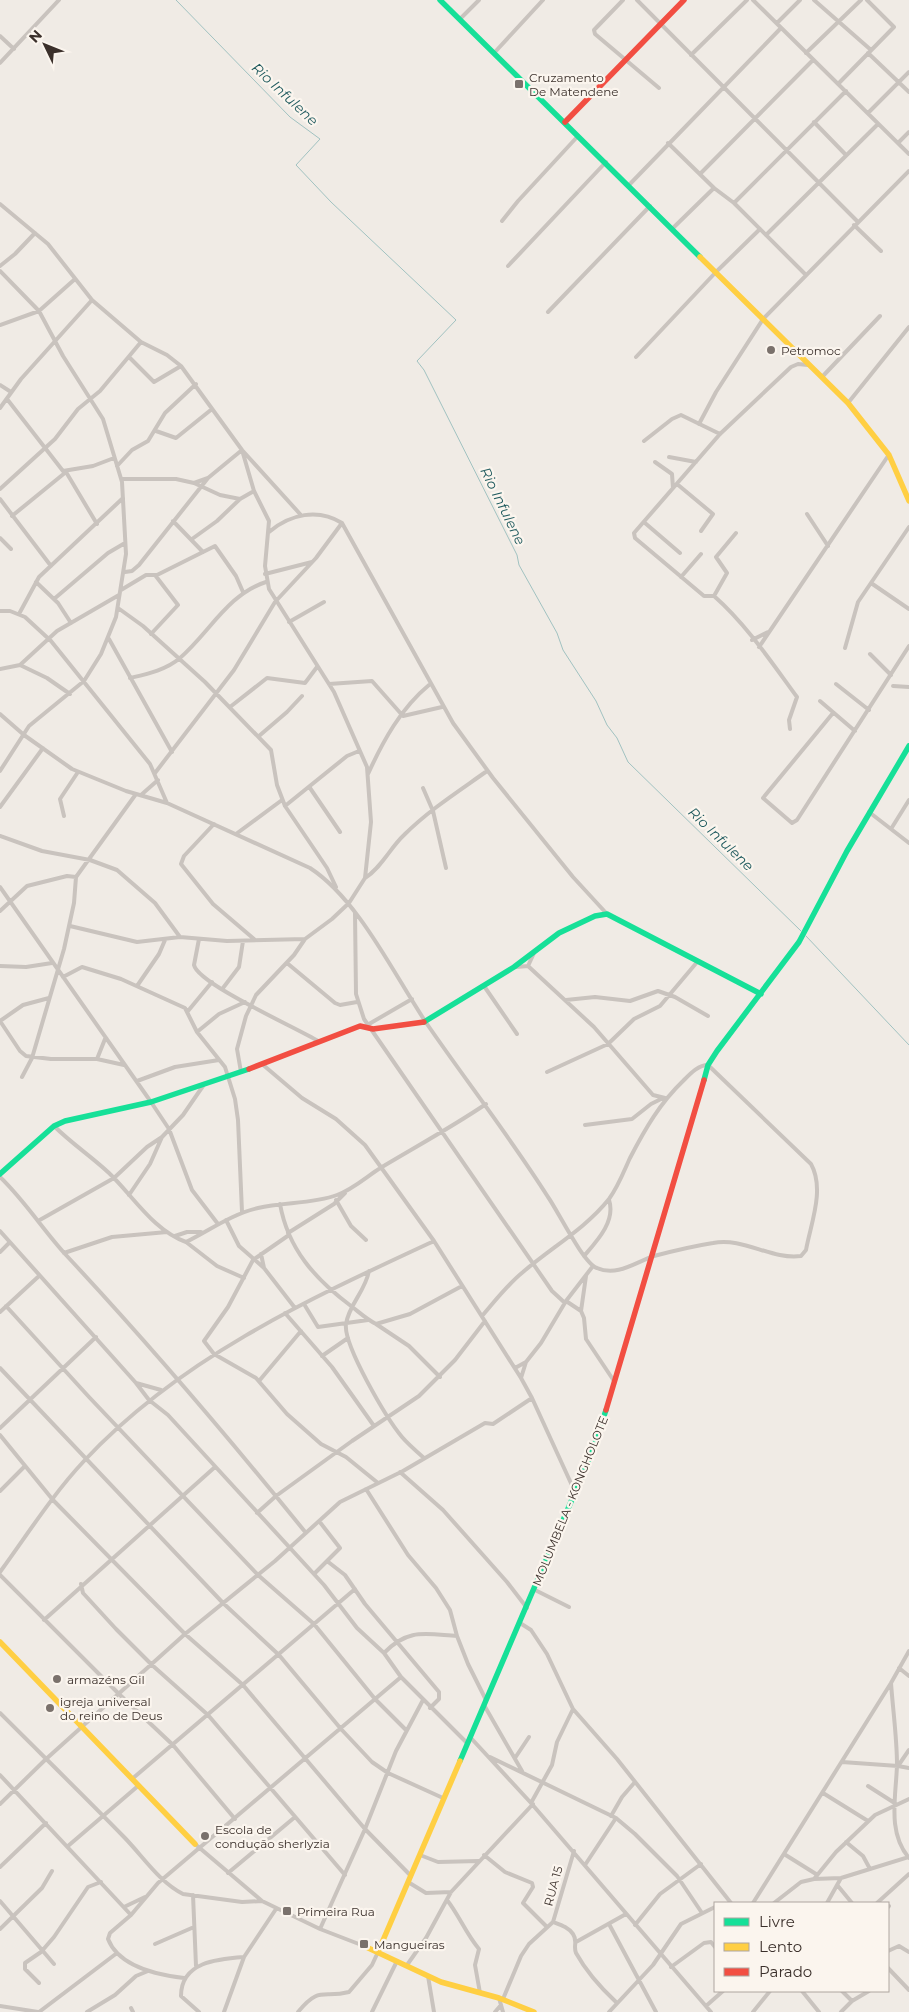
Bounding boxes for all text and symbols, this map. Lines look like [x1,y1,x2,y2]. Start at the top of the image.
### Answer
north arrow [20,20,70,70]
text: N [25,26,46,46]
water label: Rio Infulene [248,59,322,129]
place label: Cruzamento De Matendene [529,70,619,99]
marker: Cruzamento De Matendene [513,78,525,90]
place label: Petromoc [781,343,841,358]
marker: Petromoc [765,344,777,356]
water label: Rio Infulene [476,464,530,548]
water label: Rio Infulene [684,803,758,875]
street label: MOLUMBELA - KONGHOLOTE [529,1414,611,1588]
place label: armazéns Gil [67,1672,145,1687]
marker: armazéns Gil [51,1673,63,1685]
place label: igreja universal do reino de Deus [60,1694,162,1723]
marker: igreja universal do reino de Deus [44,1702,56,1714]
place label: Escola de condução sherlyzia [215,1822,330,1851]
marker: Escola de condução sherlyzia [199,1830,211,1842]
street label: RUA 15 [540,1864,566,1908]
legend [714,1902,889,1992]
place label: Primeira Rua [297,1904,375,1919]
marker: Primeira Rua [281,1905,293,1917]
text: Livre [759,1912,795,1931]
place label: Mangueiras [374,1937,445,1952]
text: Lento [759,1937,802,1956]
marker: Mangueiras [358,1938,370,1950]
text: Parado [759,1962,812,1981]

